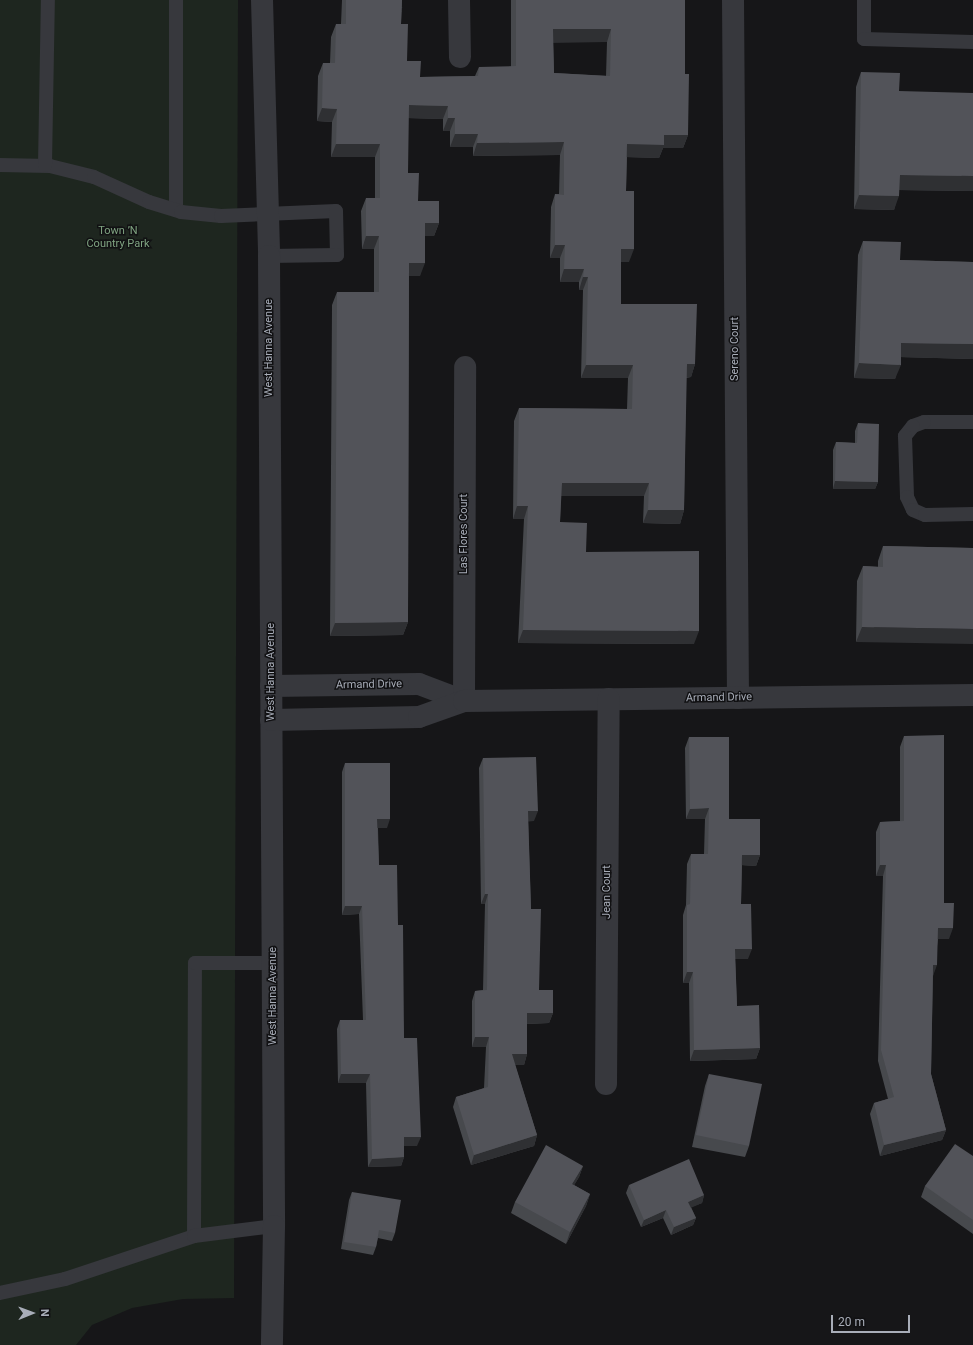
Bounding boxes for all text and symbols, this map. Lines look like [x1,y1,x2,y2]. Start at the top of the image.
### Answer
park label: Town ’N Country Park [86,225,150,251]
street label: West Hanna Avenue [262,299,276,397]
street label: Sereno Court [728,317,742,381]
street label: Las Flores Court [457,494,471,574]
street label: West Hanna Avenue [264,623,278,721]
street label: Armand Drive [336,678,402,692]
street label: Armand Drive [686,691,752,705]
street label: Jean Court [600,865,614,919]
street label: West Hanna Avenue [266,947,280,1045]
north arrow [12,1293,52,1333]
scale bar [833,1307,912,1333]
text: N [38,1309,51,1317]
text: 20 m [838,1315,865,1329]

